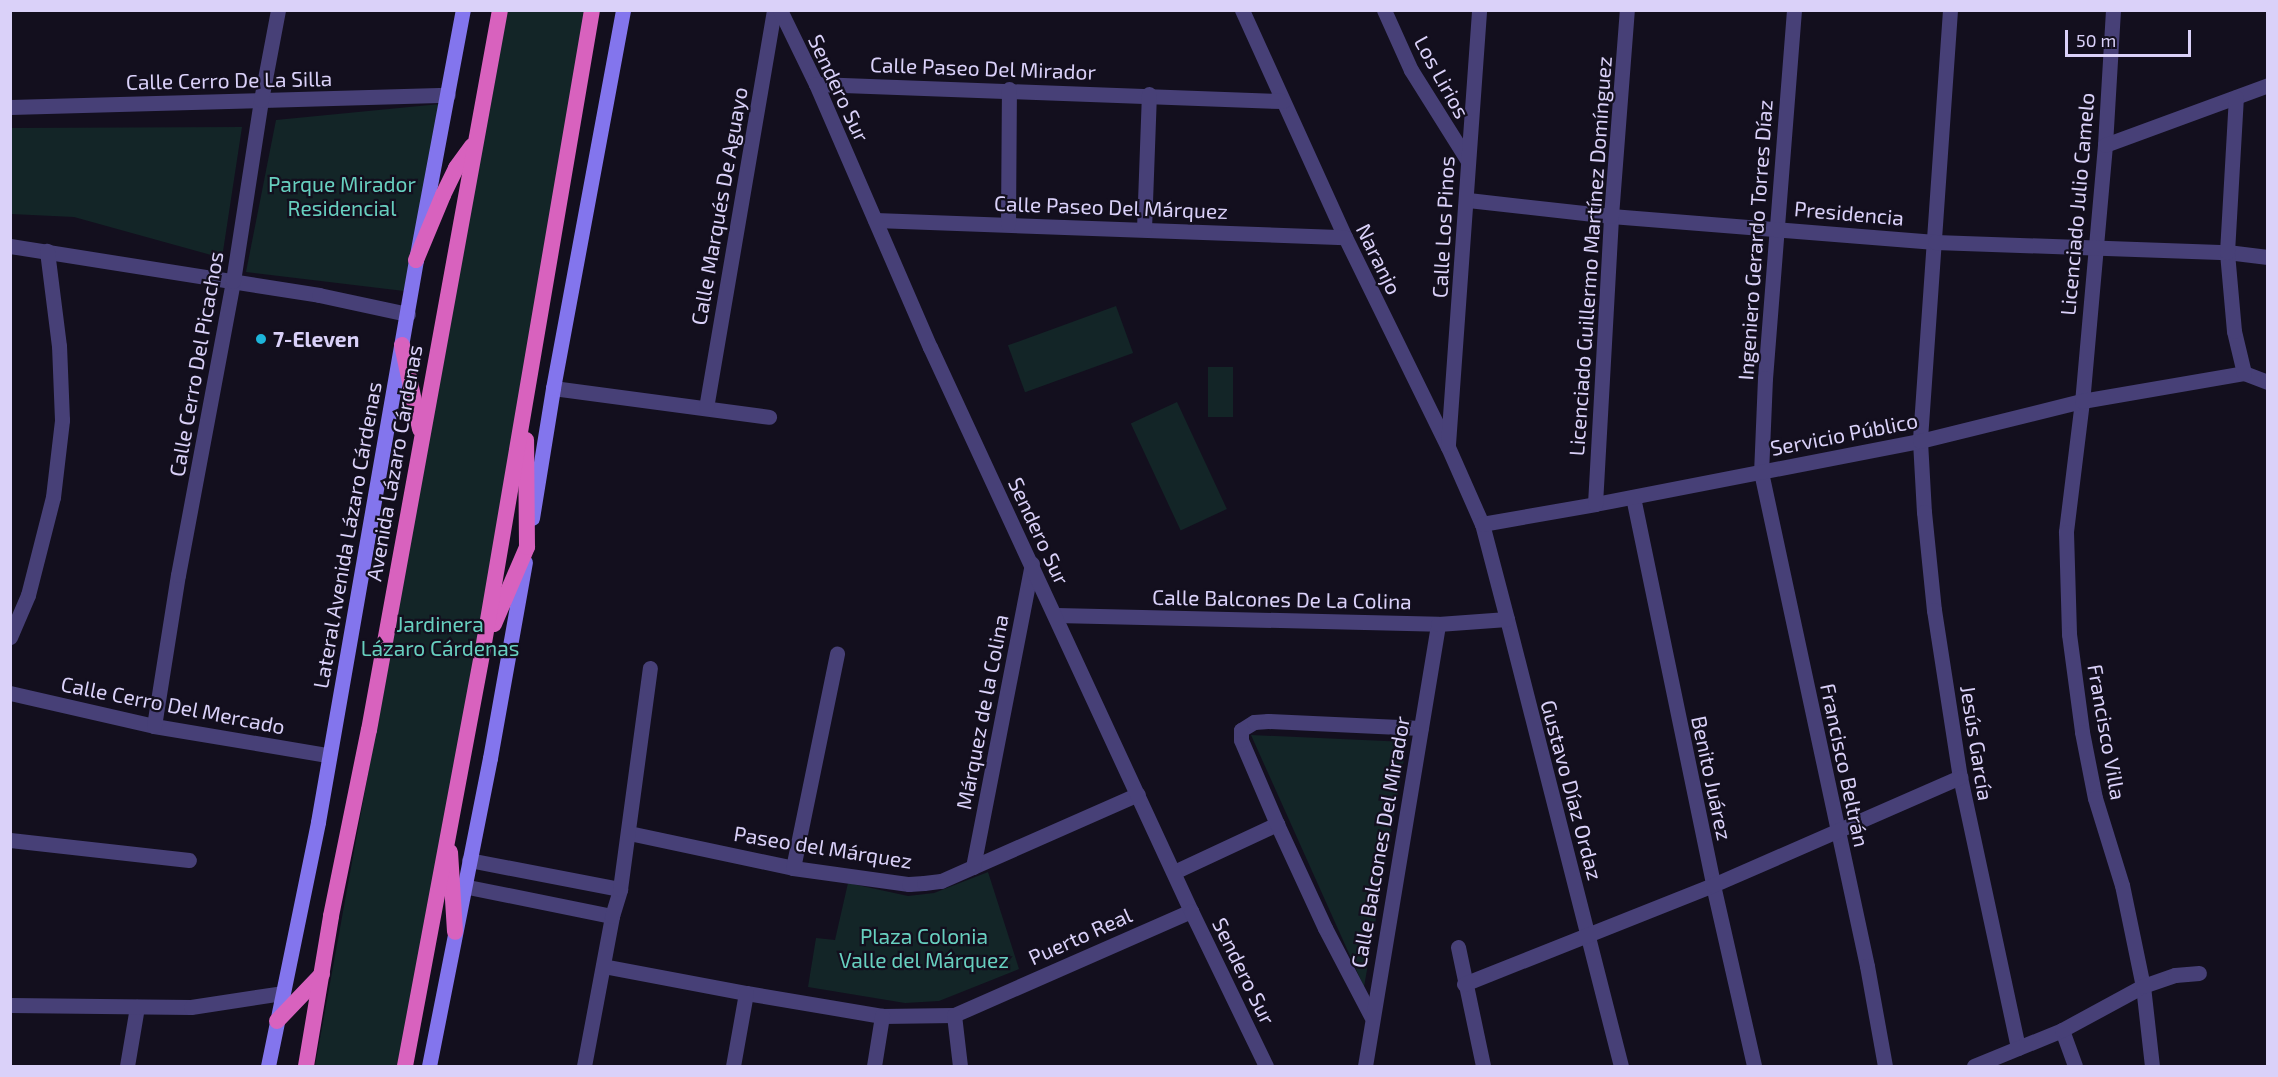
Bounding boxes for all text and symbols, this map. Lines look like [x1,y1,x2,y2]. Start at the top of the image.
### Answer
scale bar [2068,18,2194,56]
text: 50 m [2076,29,2116,51]
street label: Sendero Sur [803,30,875,146]
street label: Los Lirios [1409,31,1475,123]
street label: Calle Paseo Del Mirador [869,51,1097,85]
street label: Licenciado Guillermo Martínez Domínguez [1563,55,1617,457]
street label: Calle Cerro De La Silla [126,66,332,94]
street label: Calle Marqués De Aguayo [686,85,752,327]
street label: Licenciado Julio Camelo [2055,91,2099,317]
street label: Ingeniero Gerardo Torres Díaz [1733,99,1777,381]
street label: Calle Los Pinos [1427,155,1459,299]
park label: Parque Mirador Residencial [268,171,416,221]
street label: Calle Paseo Del Márquez [993,190,1229,224]
street label: Presidencia [1793,196,1905,230]
street label: Naranjo [1351,219,1407,299]
street label: Calle Cerro Del Picachos [164,249,228,479]
place label: 7-Eleven [273,326,359,352]
marker: 7-Eleven [254,332,268,346]
street label: Avenida Lázaro Cárdenas [361,343,427,583]
street label: Lateral Avenida Lázaro Cárdenas [308,379,386,691]
street label: Servicio Público [1768,407,1920,461]
street label: Sendero Sur [1003,473,1075,589]
street label: Calle Balcones De La Colina [1152,584,1412,614]
park label: Jardinera Lázaro Cárdenas [361,611,519,661]
street label: Márquez de la Colina [951,612,1013,812]
street label: Francisco Villa [2083,662,2131,802]
street label: Calle Cerro Del Mercado [59,671,287,739]
street label: Francisco Beltrán [1815,681,1875,849]
street label: Jesús García [1955,684,1999,802]
street label: Gustavo Díaz Ordaz [1536,697,1608,883]
street label: Benito Juárez [1686,713,1738,843]
street label: Calle Balcones Del Mirador [1345,714,1415,970]
street label: Paseo del Márquez [732,820,914,874]
street label: Puerto Real [1024,902,1136,970]
street label: Sendero Sur [1207,914,1281,1028]
park label: Plaza Colonia Valle del Márquez [839,923,1009,973]

